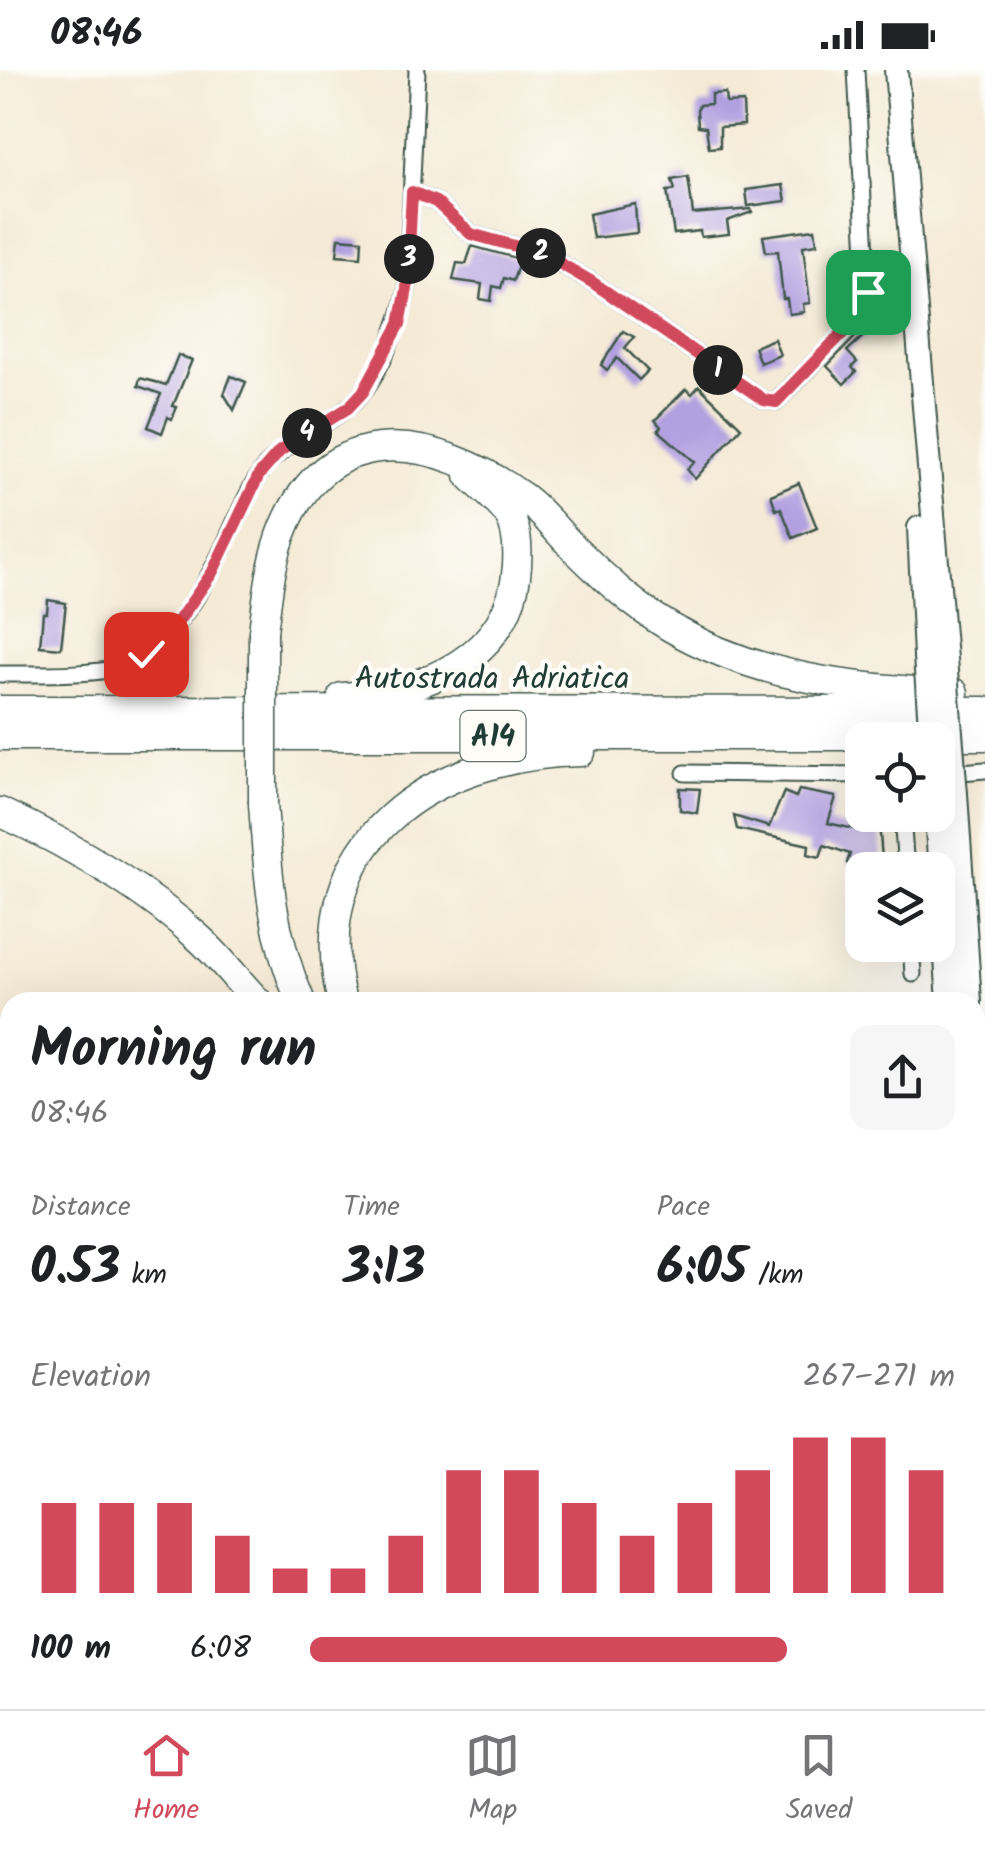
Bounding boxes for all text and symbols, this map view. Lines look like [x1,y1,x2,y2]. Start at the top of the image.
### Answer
text: 08:46 [50,5,143,65]
pin: 2 [516,228,566,278]
text: 2 [533,230,549,275]
pin: 3 [384,234,434,284]
text: 3 [401,236,417,281]
pin [826,250,911,335]
icon: arrive [841,265,896,320]
pin: 1 [693,345,743,395]
text: 1 [714,347,722,392]
pin: 4 [282,408,332,458]
text: 4 [299,410,315,455]
pin [104,612,189,697]
icon: check [119,627,174,682]
street label: Autostrada Adriatica [354,654,630,705]
road number: A14 [460,711,526,761]
map controls [845,722,955,962]
button: locate [845,722,955,832]
button: layers [845,852,955,962]
text: Morning run [30,1008,317,1095]
button: share [850,1025,955,1130]
text: 08:46 [30,1089,109,1140]
text: Distance [30,1185,131,1230]
text: Time [343,1185,400,1230]
text: Pace [657,1185,710,1230]
text: 0.53 [30,1230,120,1310]
text: 3:13 [343,1230,425,1310]
text: 6:05 [657,1230,747,1310]
text: km [120,1253,167,1298]
text: /km [747,1253,804,1298]
text: Elevation [30,1352,151,1403]
text: 267–271 m [803,1352,955,1403]
text: 100 m [30,1624,111,1675]
text: 6:08 [190,1624,251,1675]
tab: Home [133,1728,199,1833]
tab: Map [465,1728,520,1833]
tab: Saved [786,1728,852,1833]

